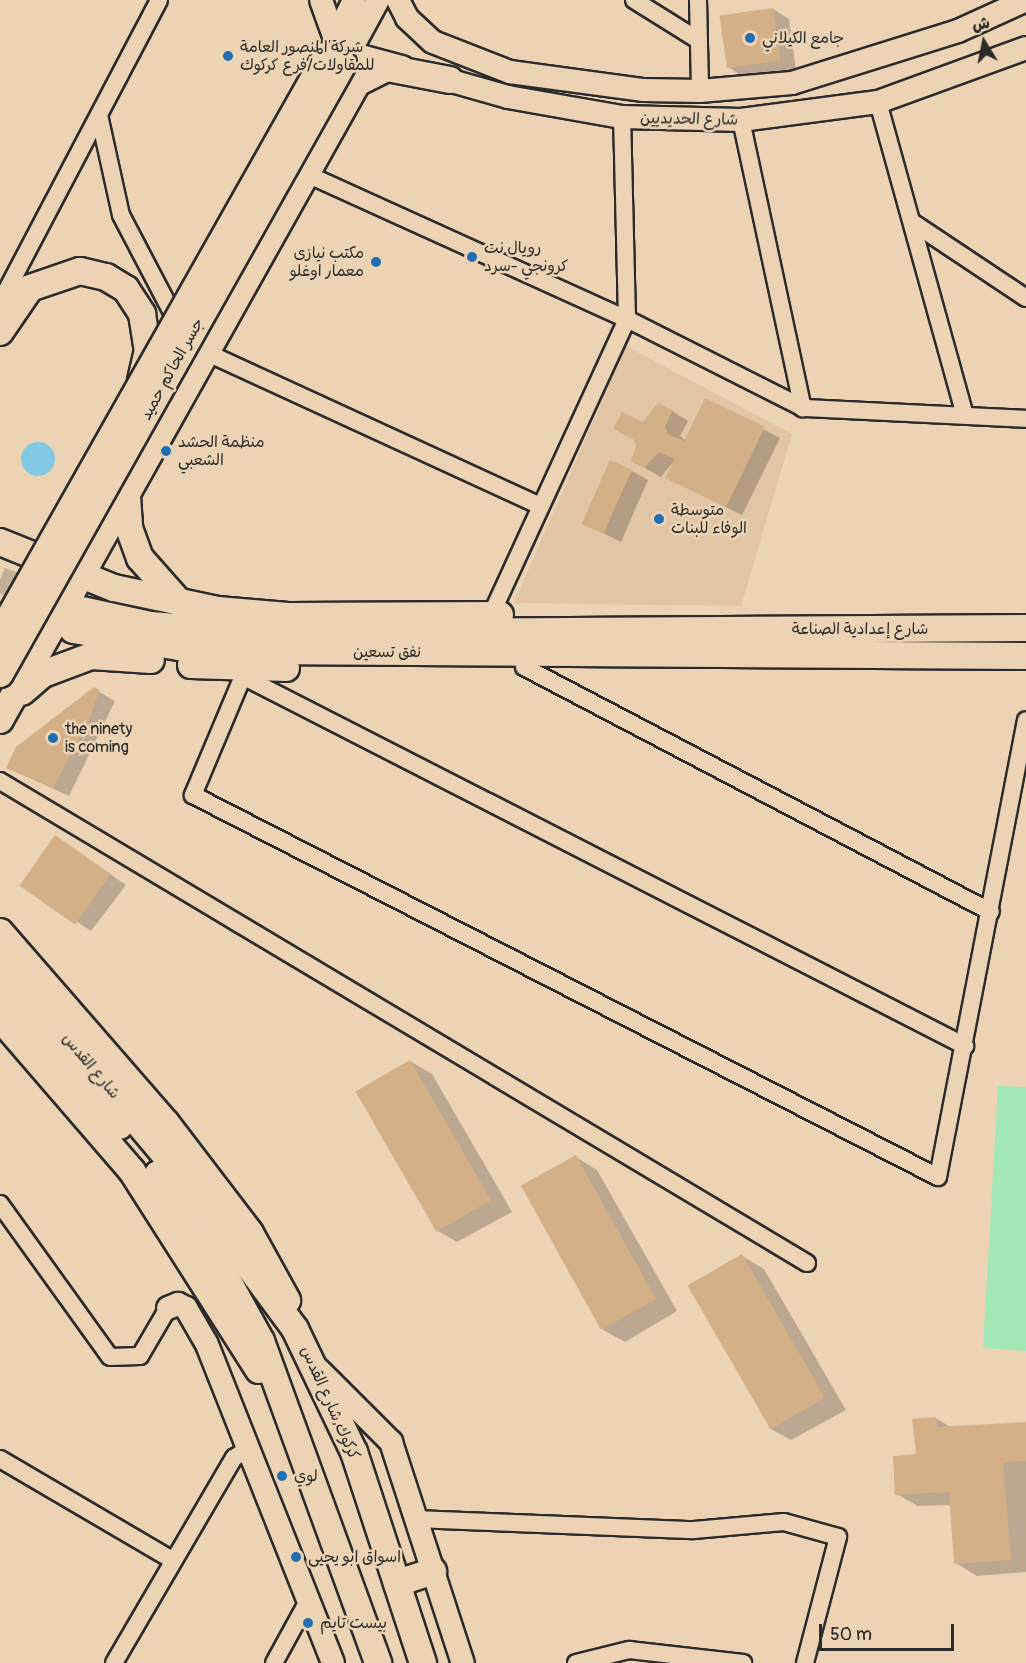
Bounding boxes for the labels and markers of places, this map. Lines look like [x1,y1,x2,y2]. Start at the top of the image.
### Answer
place label: جامع الكيلاني [762,28,844,48]
marker: جامع الكيلاني [743,31,757,45]
place label: شركة المنصور العامة للمقاولات/فرع كركوك [240,37,375,75]
marker: شركة المنصور العامة للمقاولات/فرع كركوك [221,49,235,63]
place label: رويال نت كرونجي -سرد [484,238,568,276]
place label: مكتب نيازي معمار اوغلو [290,243,364,281]
marker: رويال نت كرونجي -سرد [465,250,479,264]
marker: مكتب نيازي معمار اوغلو [369,255,383,269]
place label: منظمة الحشد الشعبي [178,432,264,470]
marker: منظمة الحشد الشعبي [159,444,173,458]
place label: متوسطة الوفاء للبنات [671,500,747,538]
marker: متوسطة الوفاء للبنات [652,512,666,526]
place label: the ninety is coming [65,719,132,757]
marker: the ninety is coming [46,731,60,745]
place label: لوي [294,1466,318,1486]
marker: لوي [275,1469,289,1483]
place label: اسواق ابو يحيى [308,1547,401,1567]
marker: اسواق ابو يحيى [289,1550,303,1564]
place label: بيست تايم [320,1613,387,1633]
marker: بيست تايم [301,1616,315,1630]

